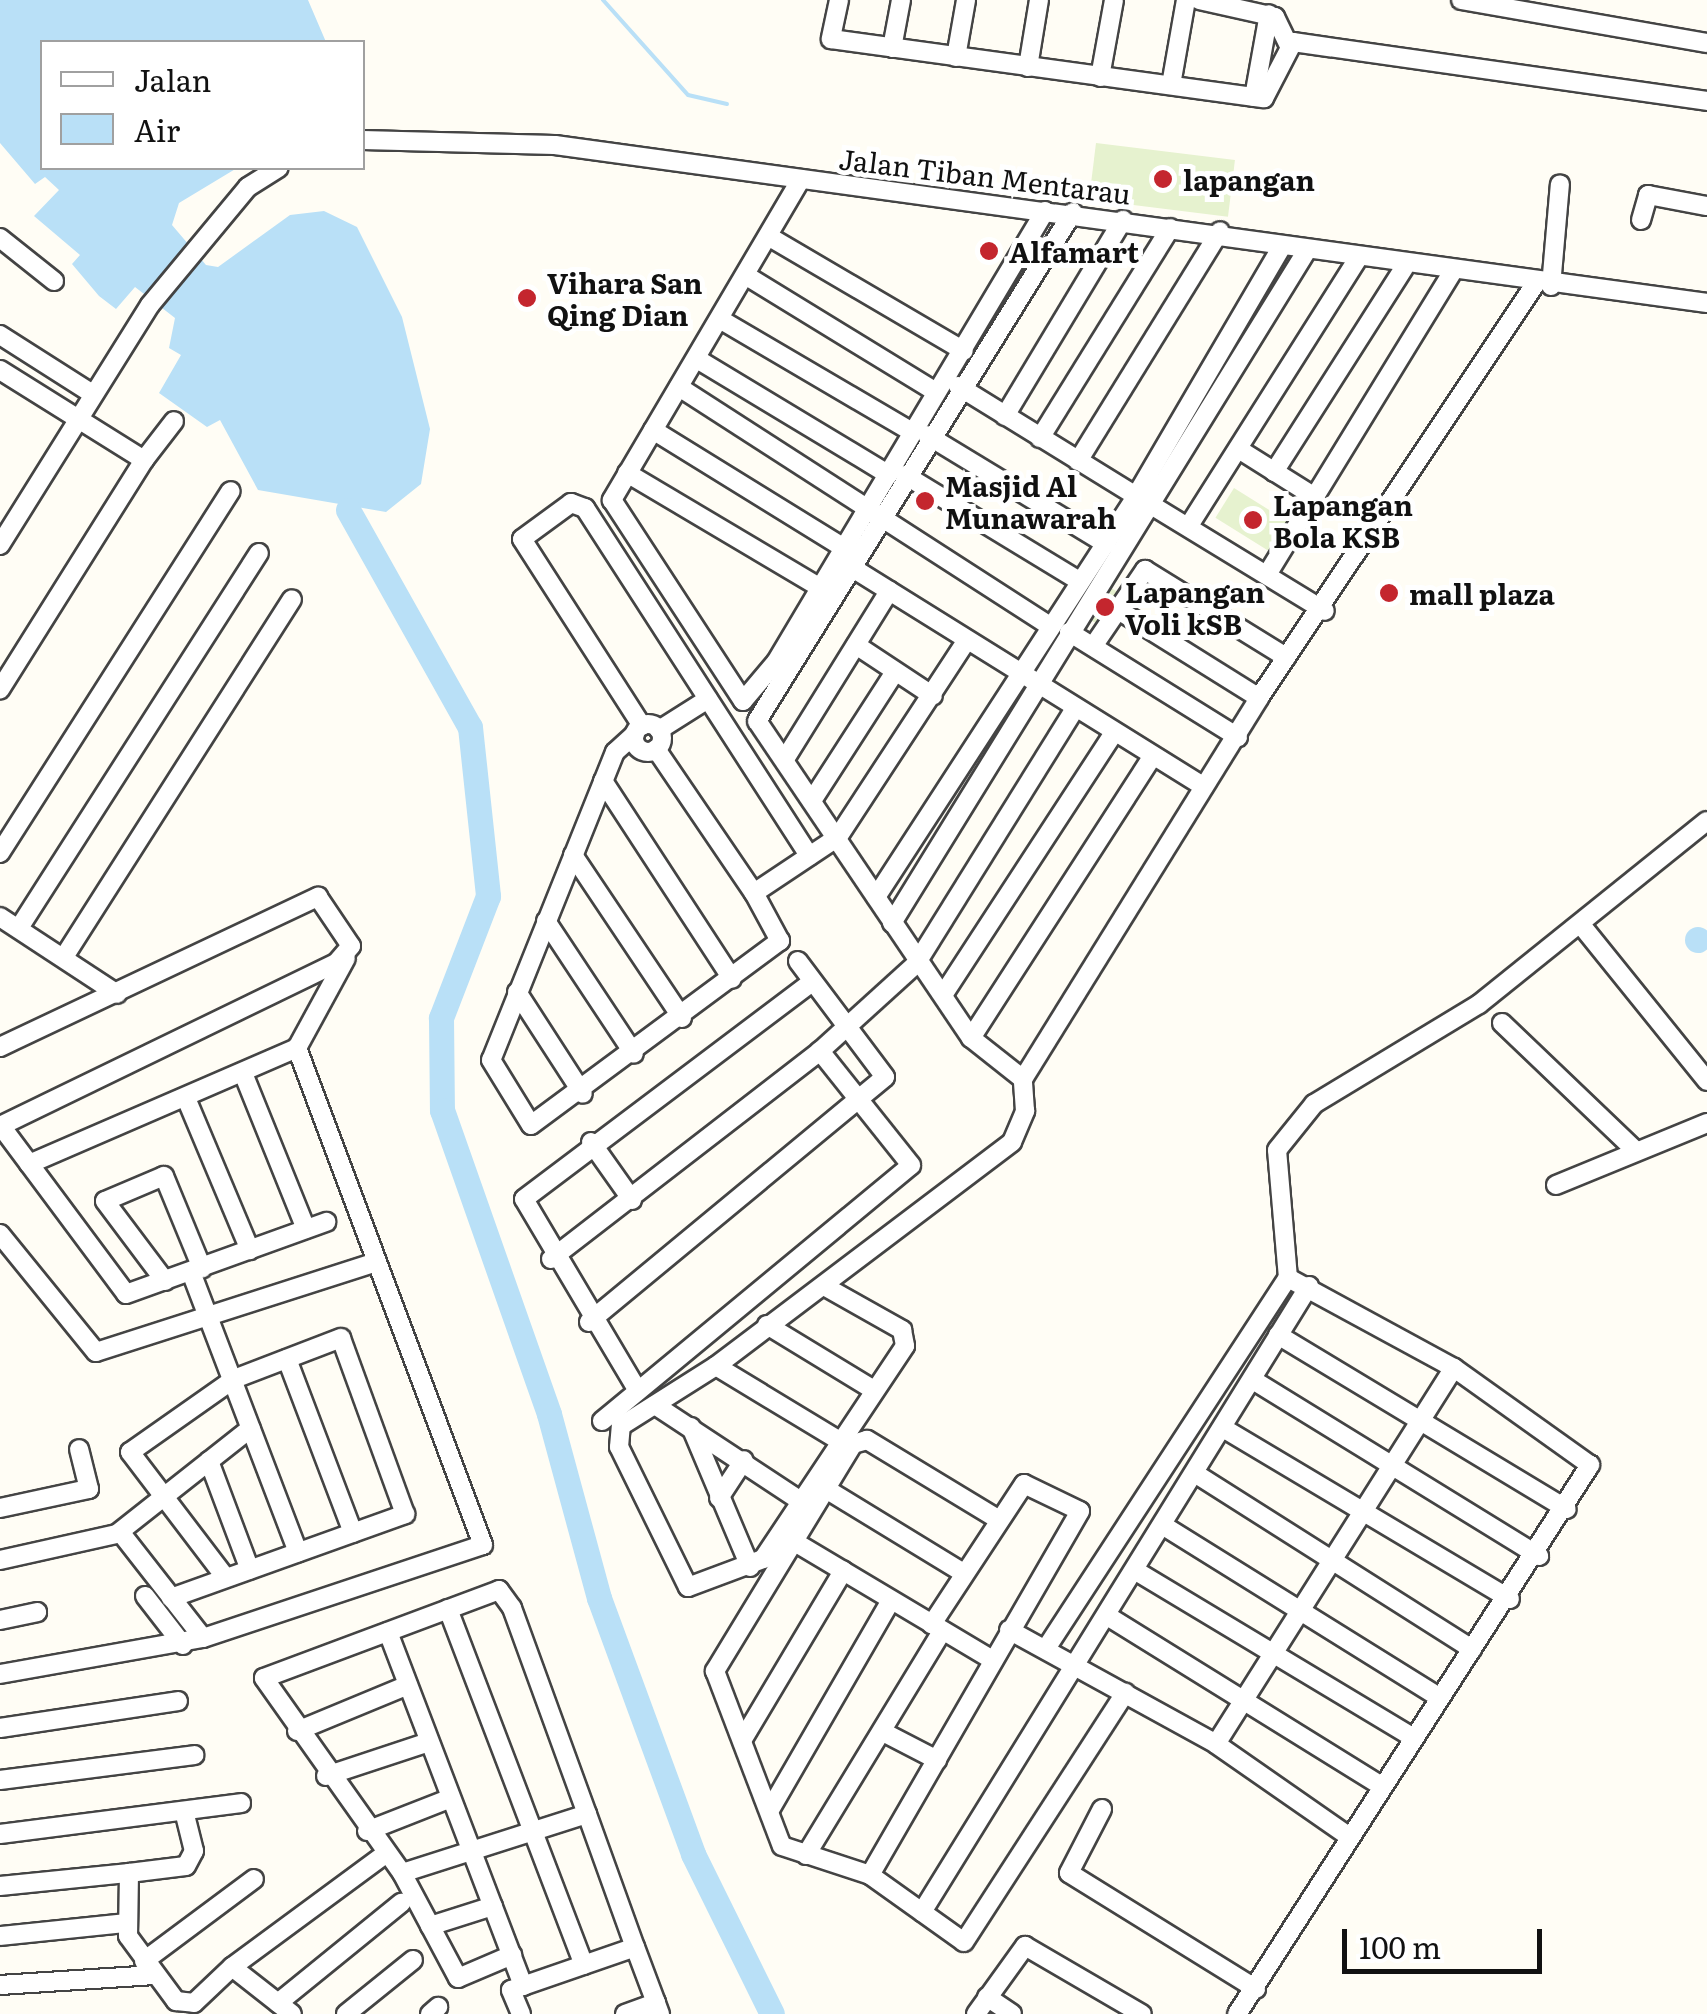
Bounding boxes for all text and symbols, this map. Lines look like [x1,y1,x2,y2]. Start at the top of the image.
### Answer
legend [40,40,365,170]
text: Jalan [134,57,211,101]
text: Air [134,107,180,151]
street label: Jalan Tiban Mentarau [837,140,1133,210]
place label: lapangan [1183,162,1315,196]
marker: lapangan [1152,168,1174,190]
place label: Alfamart [1009,234,1139,268]
marker: Alfamart [978,240,1000,262]
place label: Vihara San Qing Dian [547,265,703,331]
marker: Vihara San Qing Dian [516,287,538,309]
place label: Masjid Al Munawarah [945,468,1116,534]
place label: Lapangan Bola KSB [1273,487,1413,553]
marker: Masjid Al Munawarah [914,490,936,512]
marker: Lapangan Bola KSB [1242,509,1264,531]
place label: Lapangan Voli kSB [1125,574,1265,640]
place label: mall plaza [1409,576,1555,610]
marker: mall plaza [1378,582,1400,604]
marker: Lapangan Voli kSB [1094,596,1116,618]
scale bar [1347,1909,1547,1971]
text: 100 m [1359,1924,1441,1968]

